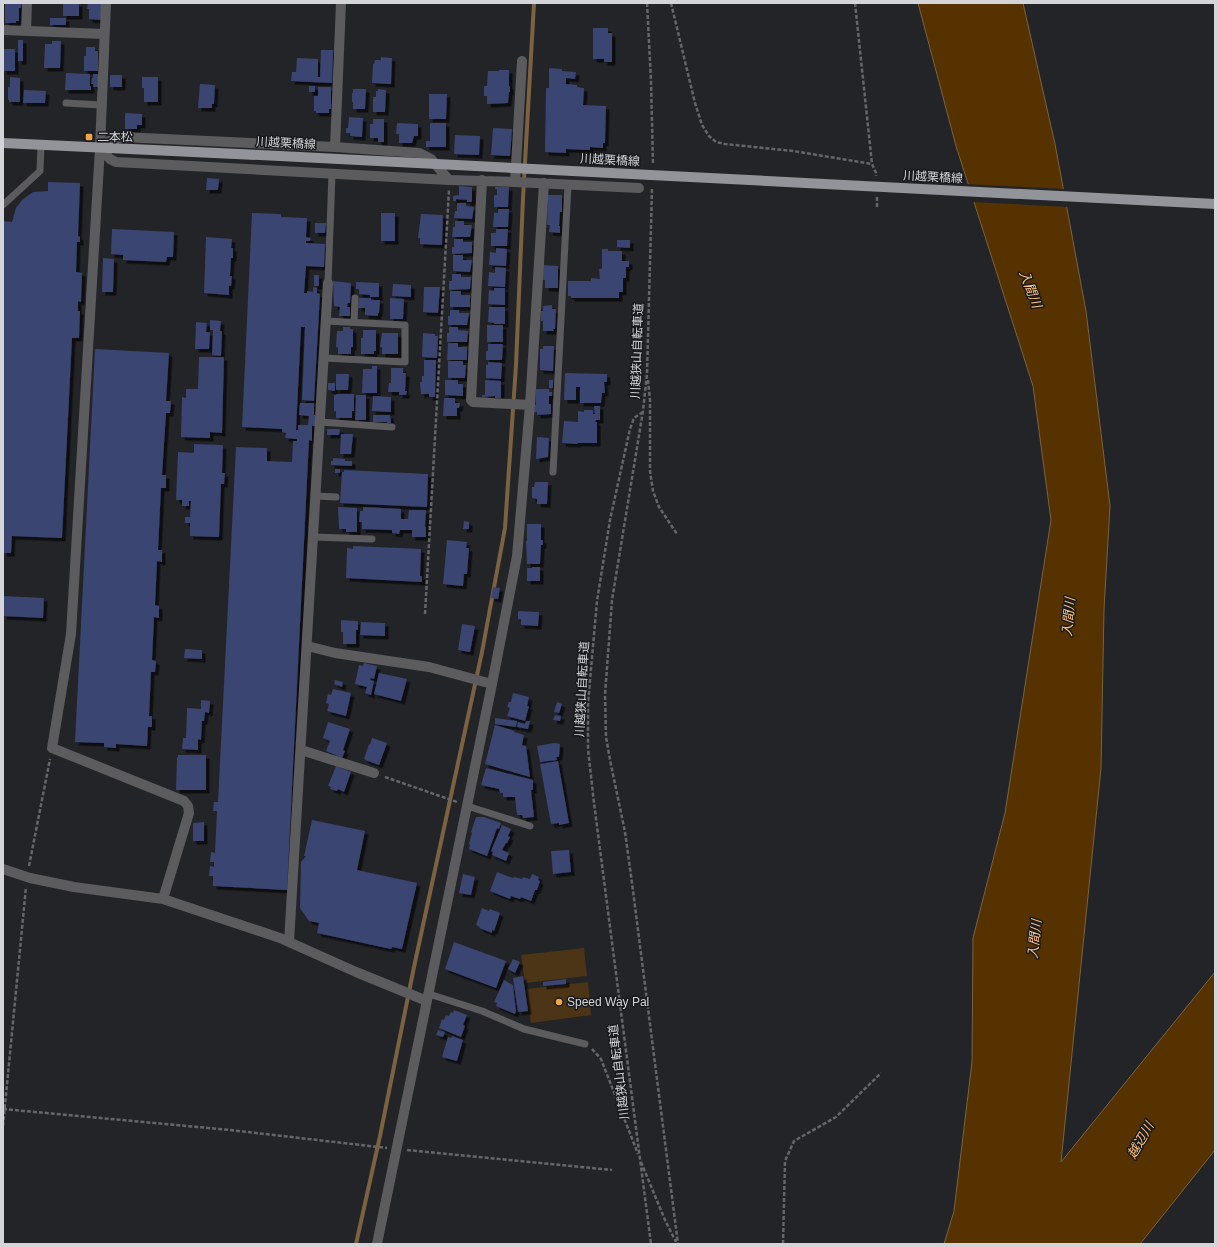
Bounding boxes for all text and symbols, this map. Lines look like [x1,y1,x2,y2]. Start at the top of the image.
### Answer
place label: 二本松 [97,130,133,144]
marker: 二本松 [84,132,94,142]
street label: 川越栗橋線 [256,134,316,152]
street label: 川越栗橋線 [580,151,640,169]
street label: 川越栗橋線 [903,168,963,186]
water label: 入間川 [1017,268,1045,312]
street label: 川越狭山自転車道 [628,303,646,399]
water label: 入間川 [1059,595,1078,637]
street label: 川越狭山自転車道 [572,641,592,737]
water label: 入間川 [1025,917,1044,959]
place label: Speed Way Pal [567,995,649,1009]
marker: Speed Way Pal [554,997,564,1007]
street label: 川越狭山自転車道 [606,1023,632,1121]
water label: 越辺川 [1124,1118,1158,1161]

